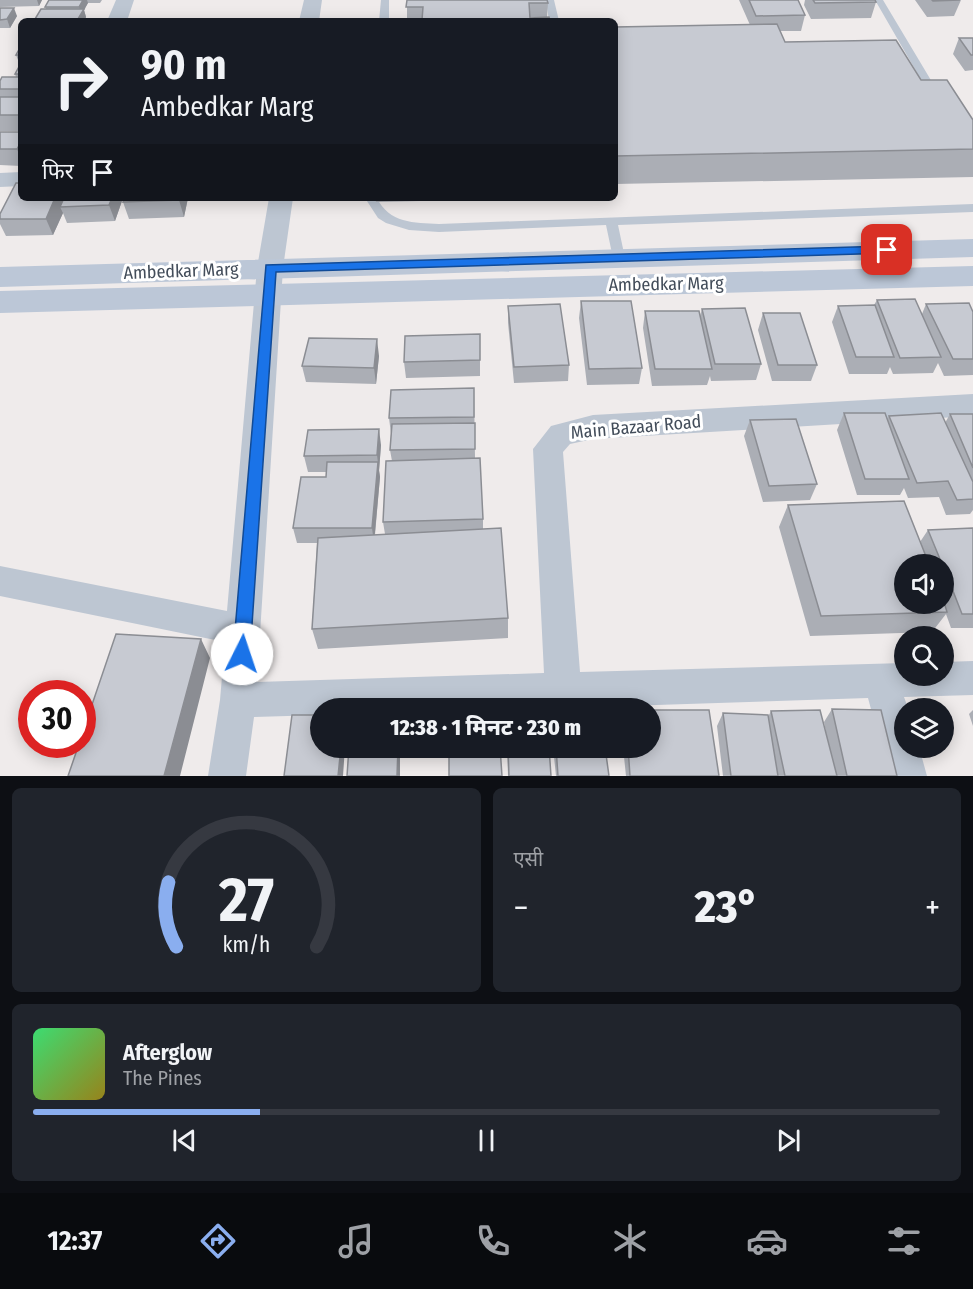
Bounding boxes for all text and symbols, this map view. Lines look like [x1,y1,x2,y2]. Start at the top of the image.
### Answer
text: 90 m [141,40,226,90]
icon: right [42,42,120,120]
text: Ambedkar Marg [141,91,313,123]
icon: arrive [86,156,119,189]
text: फिर [42,158,74,185]
pin [861,224,912,275]
icon: arrive [870,233,903,266]
street label: Ambedkar Marg [123,258,239,284]
street label: Ambedkar Marg [608,272,724,296]
street label: Main Bazaar Road [570,410,702,444]
map controls [894,554,954,758]
button: sound [894,554,954,614]
position arrow [210,622,274,686]
button: search [894,626,954,686]
speed limit sign: 30 [18,680,96,758]
button: layers [894,698,954,758]
text: 12:38 · 1 मिनट · 230 m [390,714,581,741]
text: एसी [514,847,543,871]
text: 27 [218,863,274,938]
text: 23° [695,880,759,934]
text: − [514,888,528,928]
text: + [925,888,940,928]
text: km/h [222,932,270,958]
text: Afterglow [123,1039,212,1066]
text: The Pines [123,1066,202,1090]
icon: previous [168,1124,201,1157]
icon: pause [470,1124,503,1157]
icon: next [772,1124,805,1157]
icon: directions [197,1220,239,1262]
icon: music [335,1220,377,1262]
icon: phone [472,1220,514,1262]
icon: climate [609,1220,651,1262]
icon: car [746,1220,788,1262]
icon: filters [883,1220,925,1262]
text: 12:37 [48,1225,102,1257]

